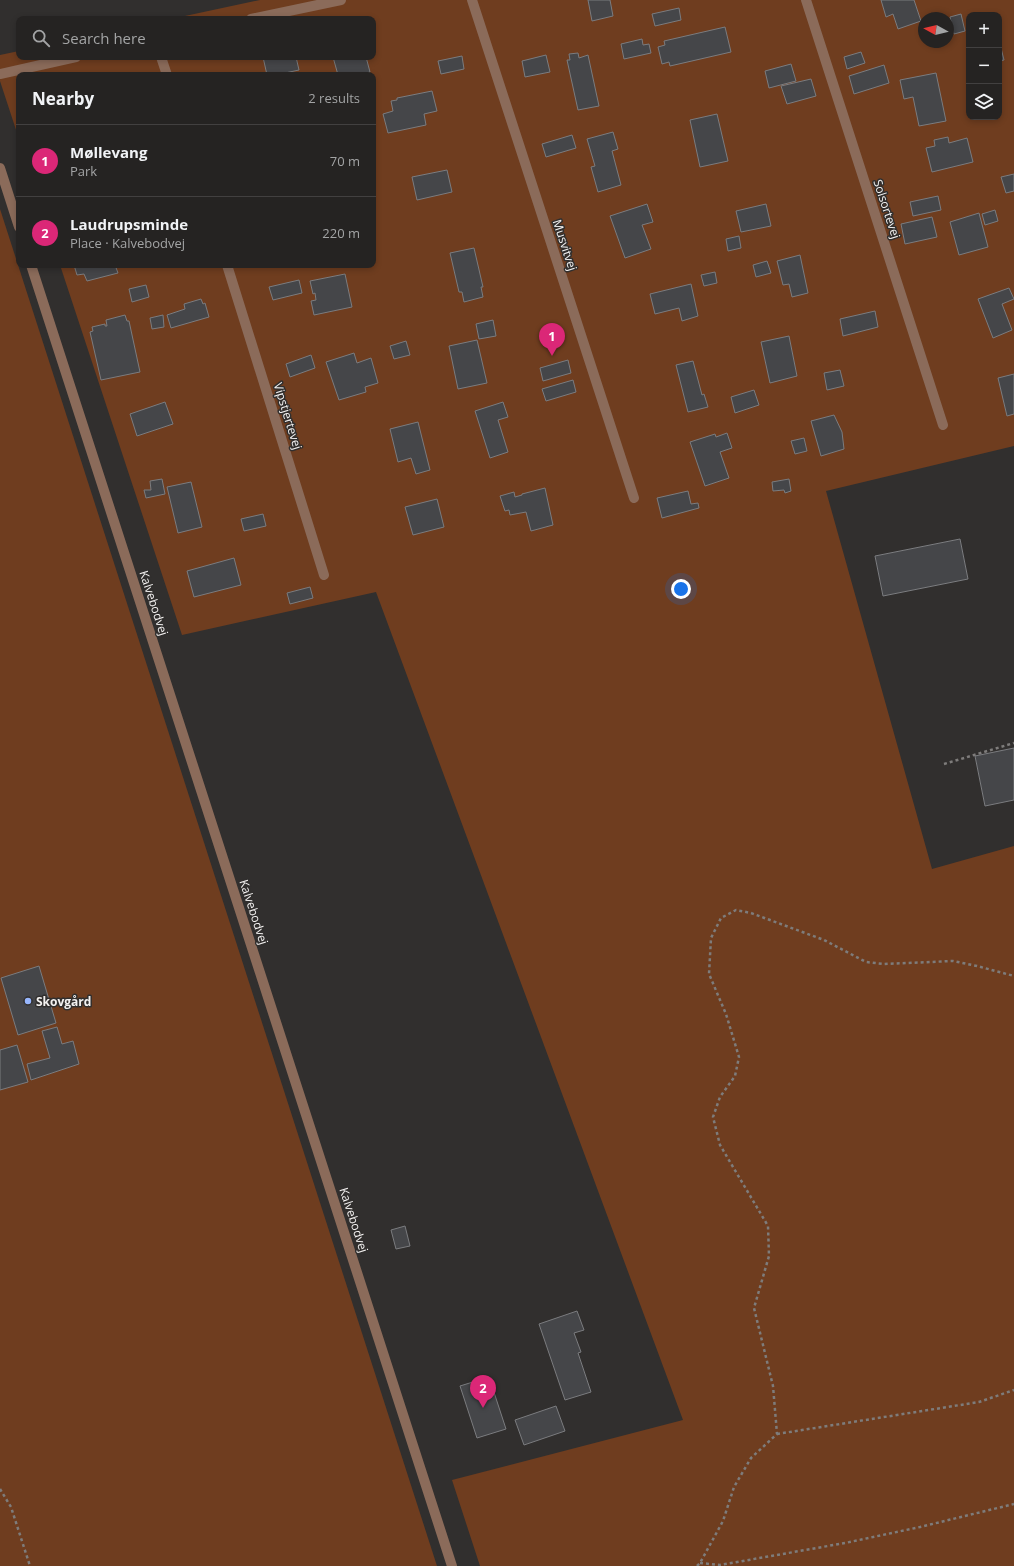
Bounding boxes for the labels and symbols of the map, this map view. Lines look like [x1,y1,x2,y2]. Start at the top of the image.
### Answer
north arrow [918,12,954,48]
street label: Solsortevej [869,177,905,241]
street label: Musvitvej [549,217,581,273]
pin: 1 [539,323,565,356]
street label: Vipstjertevej [270,381,306,451]
street label: Kalvebodvej [135,568,173,638]
your location [671,579,691,599]
street label: Kalvebodvej [235,877,273,947]
place label: Skovgård [36,993,91,1010]
marker: Skovgård [23,996,33,1006]
street label: Kalvebodvej [335,1185,373,1255]
pin: 2 [470,1375,496,1408]

